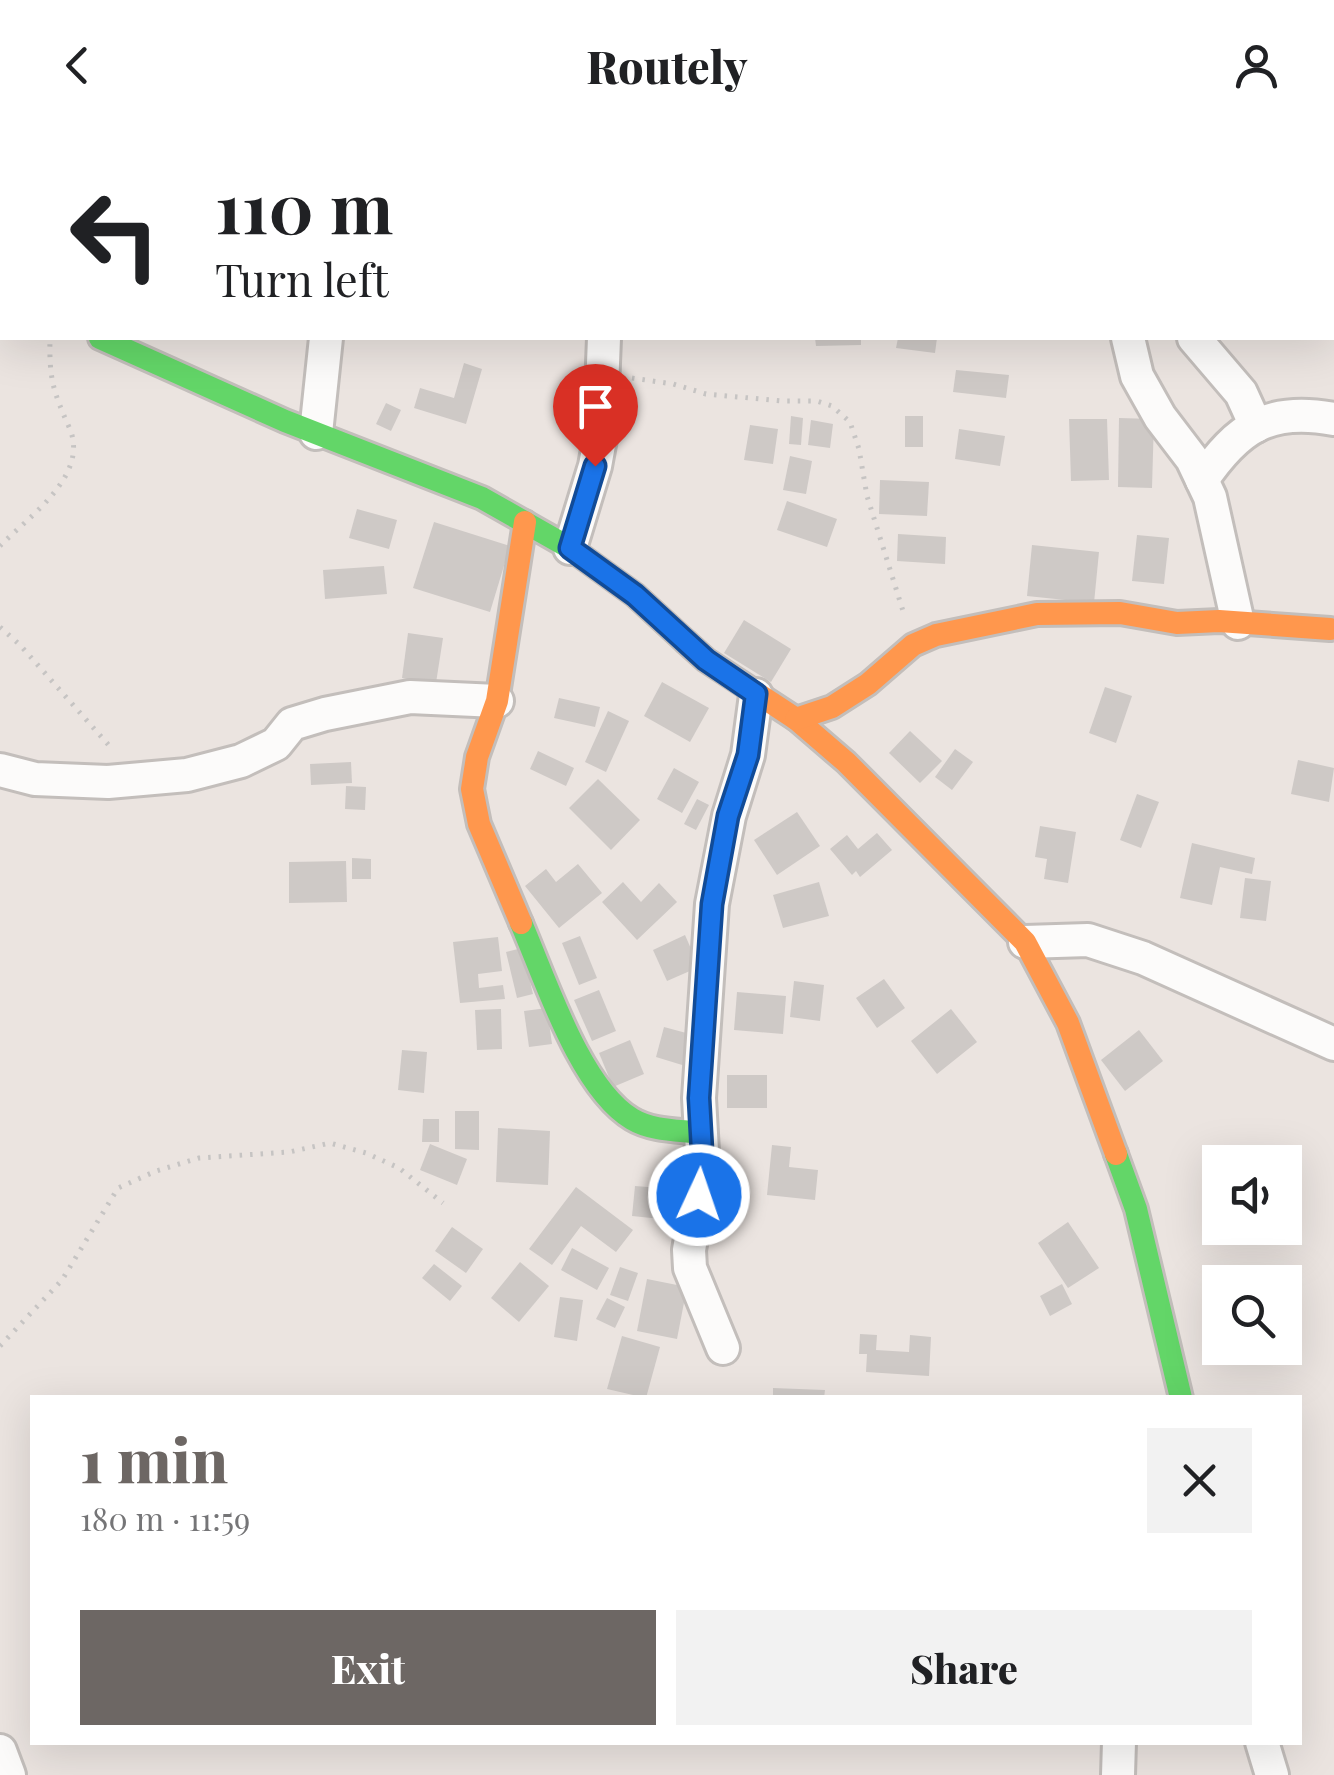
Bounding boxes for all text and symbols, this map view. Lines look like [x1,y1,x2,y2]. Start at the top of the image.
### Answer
text: Routely [586,35,748,95]
icon: back [50,38,105,93]
icon: person [1229,38,1284,93]
text: 110 m [215,158,393,252]
icon: left [50,170,180,300]
text: Turn left [215,248,389,308]
pin [553,364,638,467]
icon: arrive [568,379,623,434]
position arrow [647,1143,751,1247]
map controls [1202,1145,1302,1365]
button: sound [1202,1145,1302,1245]
button: search [1202,1265,1302,1365]
text: 1 min [80,1418,228,1498]
button: close [1147,1428,1252,1533]
text: 180 m · 11:59 [80,1496,250,1539]
button: Exit [80,1610,656,1725]
button: Share [676,1610,1252,1725]

